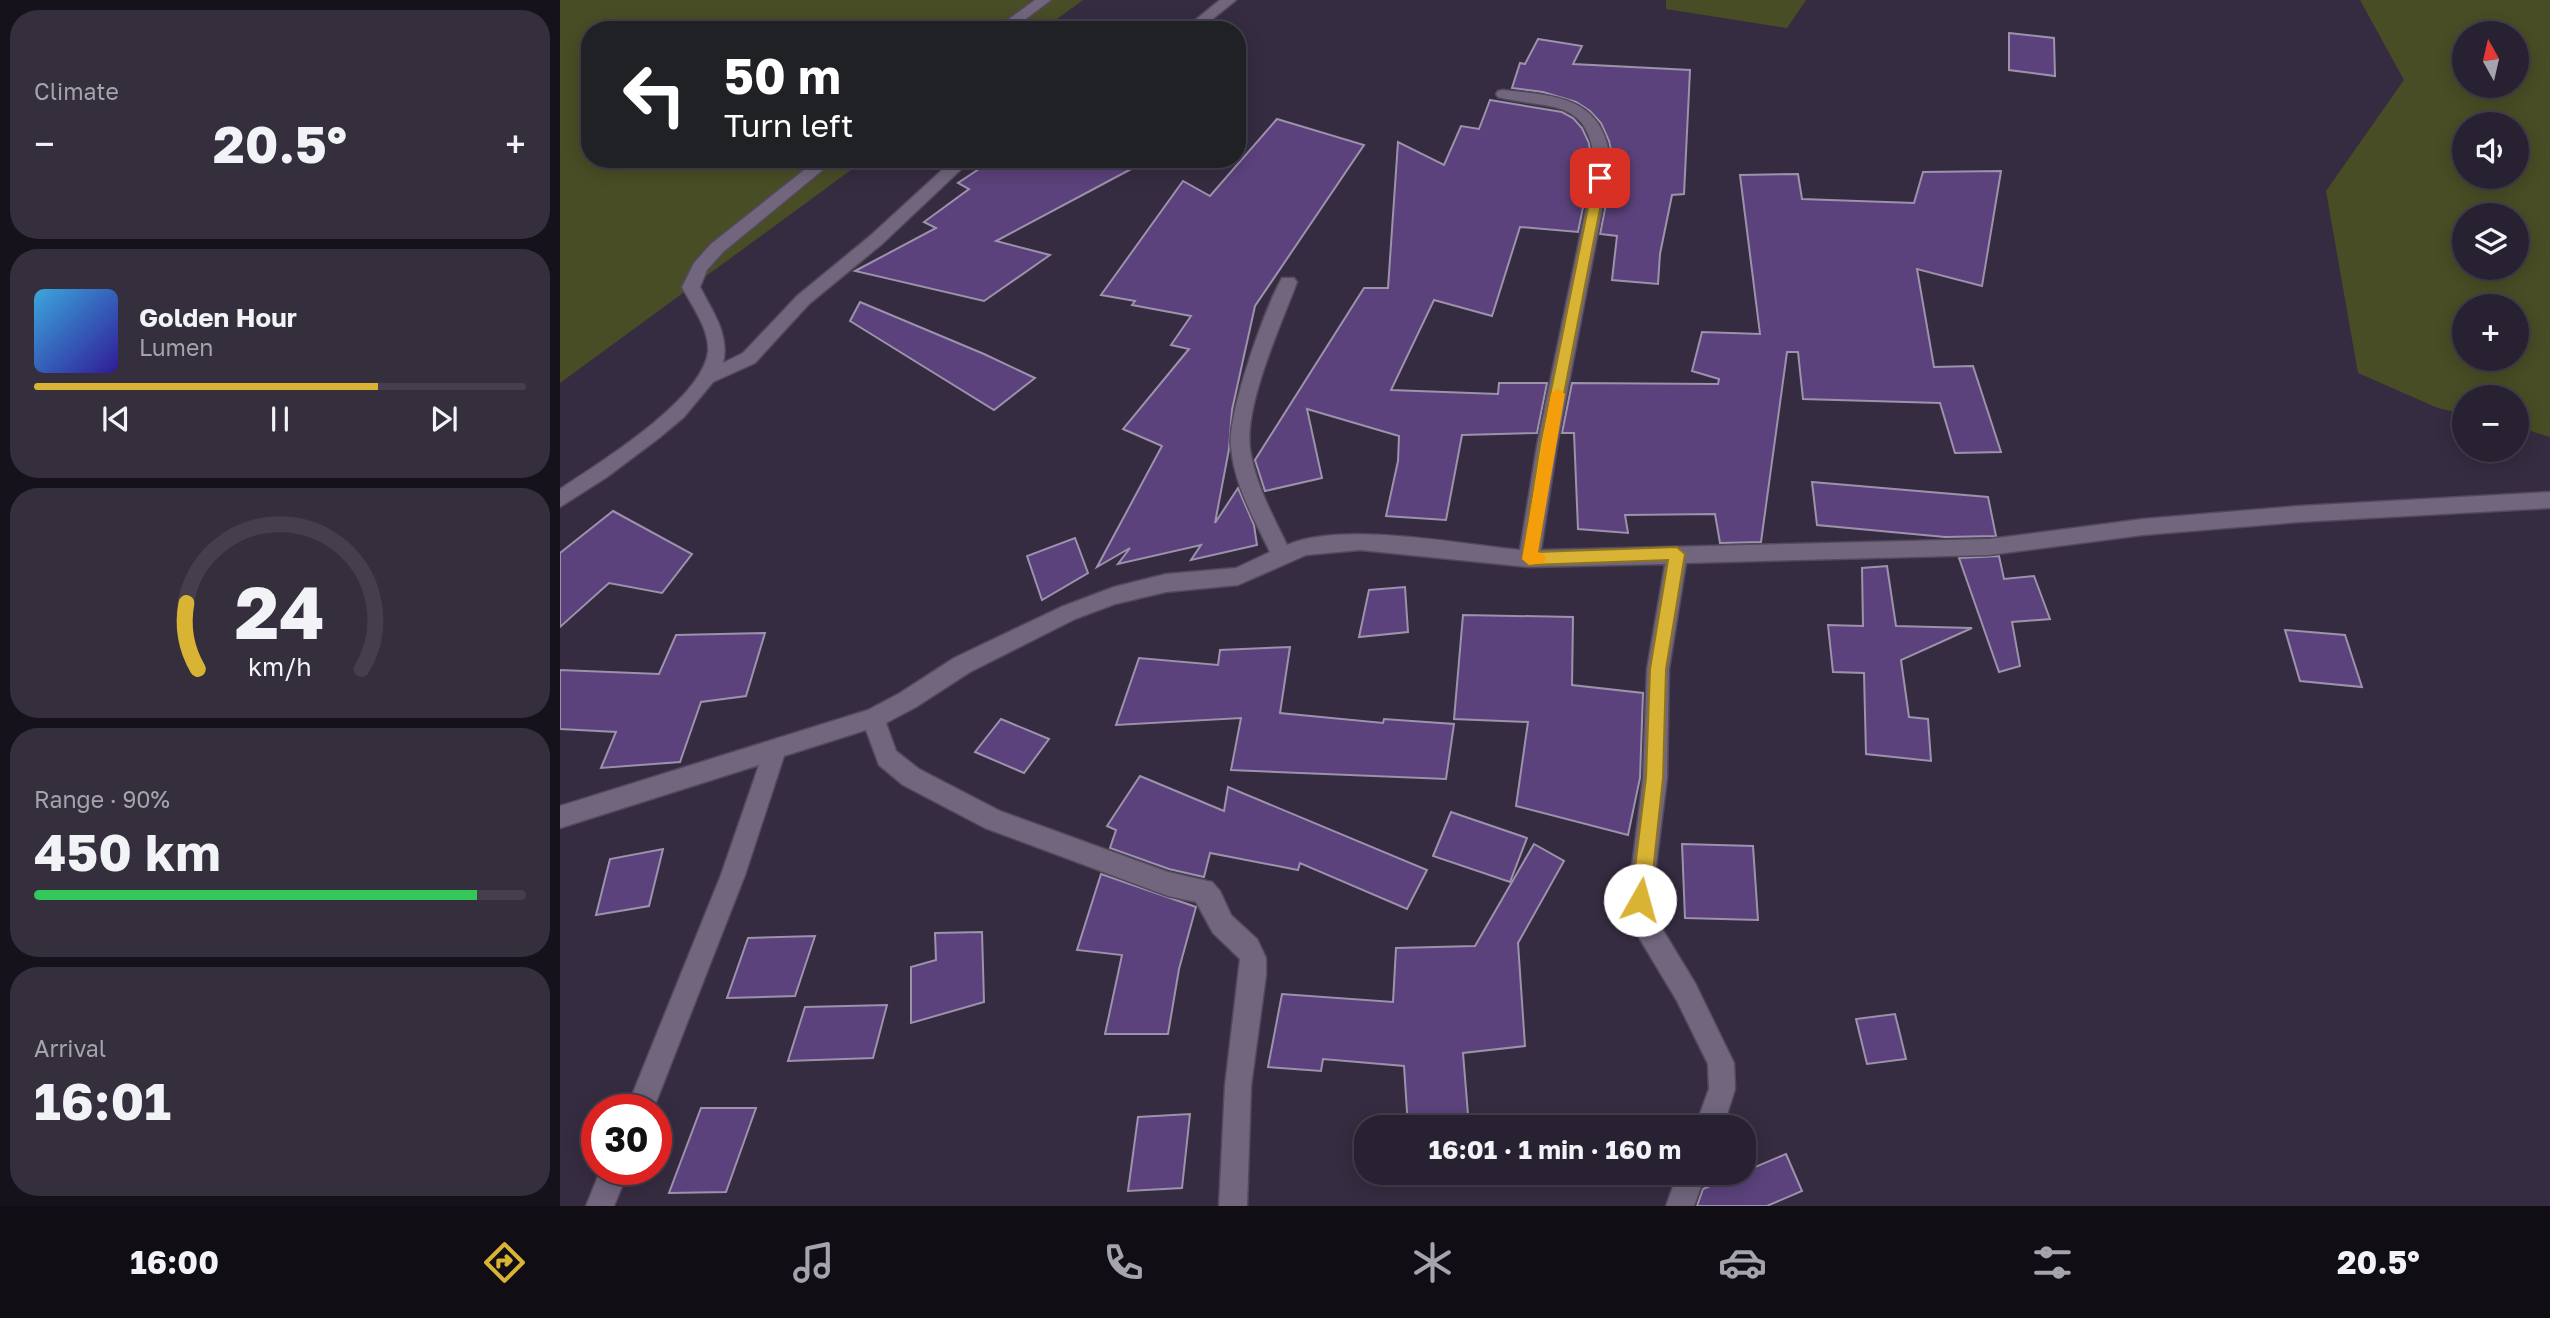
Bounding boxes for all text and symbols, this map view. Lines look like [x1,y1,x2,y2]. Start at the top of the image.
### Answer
north arrow [2452,21,2529,98]
map controls [2452,21,2529,462]
text: 50 m [724,46,841,105]
icon: left [609,49,700,140]
text: Climate [34,77,119,105]
text: Turn left [724,106,853,144]
text: 20.5° [213,112,347,174]
button: sound [2452,112,2529,189]
text: − [34,121,55,166]
text: + [505,121,526,166]
pin [1570,148,1630,208]
icon: arrive [1581,159,1619,197]
button: layers [2452,203,2529,280]
button: + [2452,294,2529,371]
text: Golden Hour [139,302,297,333]
text: Lumen [139,333,213,361]
button: − [2452,385,2529,462]
icon: previous [97,400,135,438]
icon: pause [261,400,299,438]
icon: next [425,400,463,438]
text: 24 [235,568,325,655]
text: km/h [248,651,312,682]
text: Range · 90% [34,785,170,813]
text: 450 km [34,820,221,882]
position arrow [1603,863,1677,937]
text: Arrival [34,1034,106,1062]
text: 16:01 [34,1069,171,1131]
speed limit sign: 30 [581,1094,672,1185]
text: 16:01 · 1 min · 160 m [1429,1134,1681,1165]
icon: directions [480,1238,529,1287]
icon: music [789,1238,838,1287]
icon: phone [1099,1238,1148,1287]
icon: climate [1408,1238,1457,1287]
icon: car [1718,1238,1767,1287]
icon: filters [2028,1238,2077,1287]
text: 16:00 [130,1243,219,1281]
text: 20.5° [2337,1243,2420,1281]

